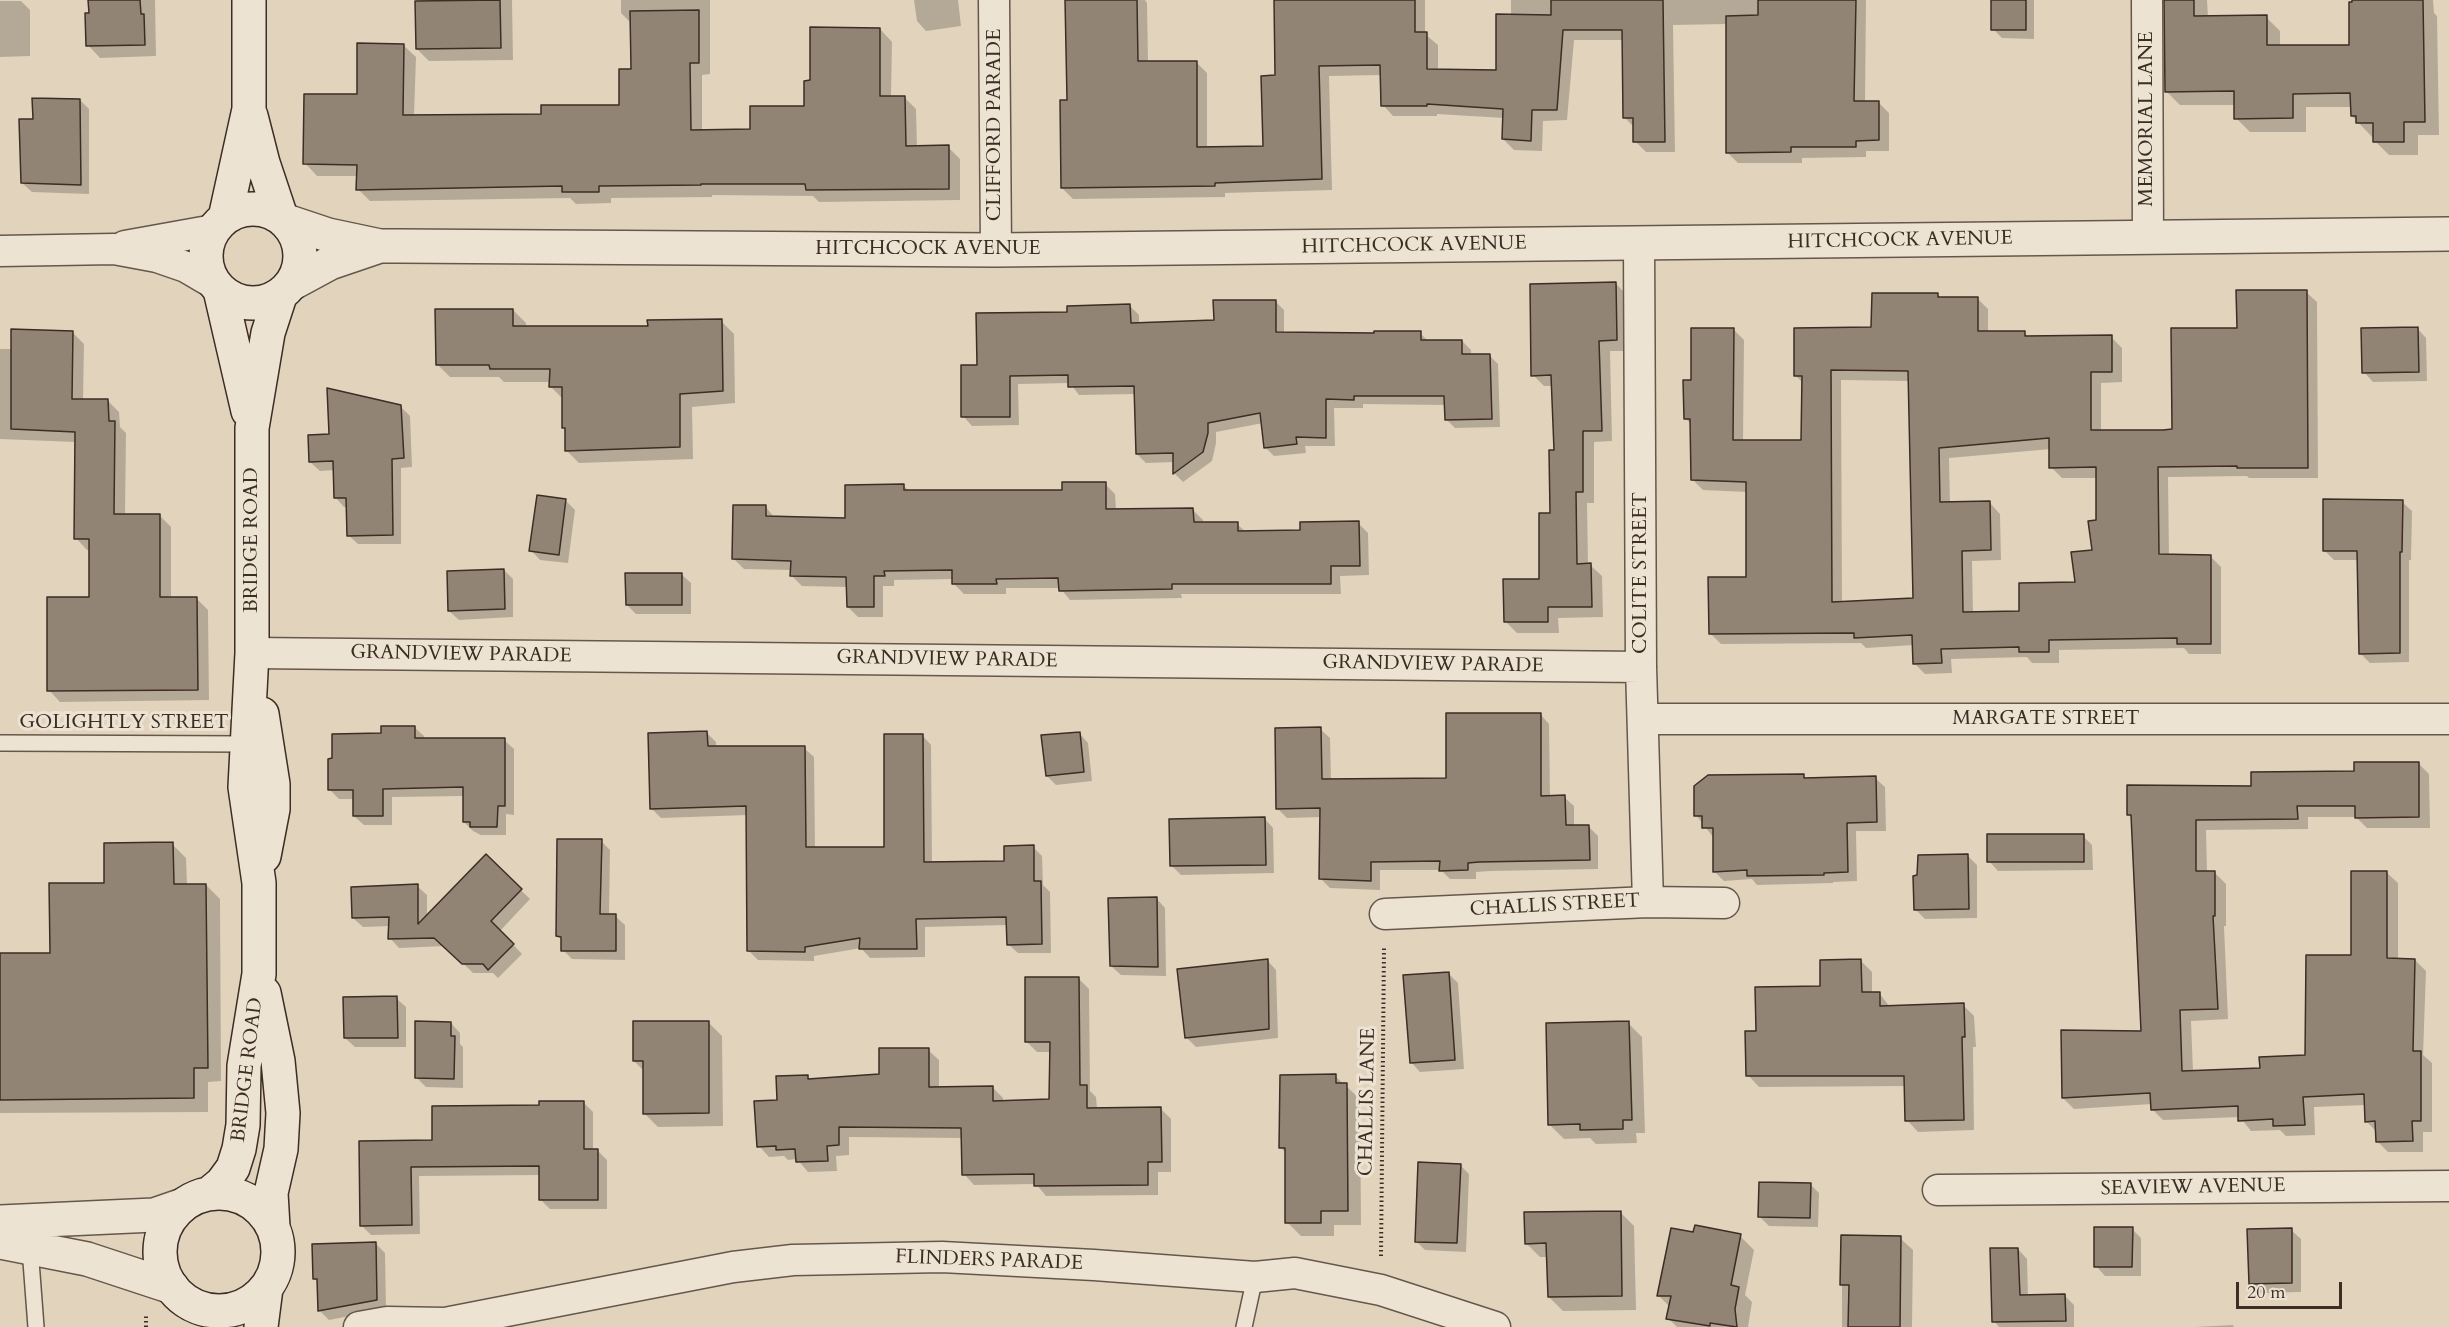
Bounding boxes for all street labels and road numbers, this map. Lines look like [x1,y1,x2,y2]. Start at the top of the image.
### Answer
street label: CLIFFORD PARADE [983,29,1007,221]
street label: MEMORIAL LANE [2135,31,2159,207]
street label: HITCHCOCK AVENUE [1787,227,2013,255]
street label: HITCHCOCK AVENUE [1301,232,1527,260]
street label: HITCHCOCK AVENUE [815,237,1041,261]
street label: BRIDGE ROAD [240,467,264,613]
street label: COLITE STREET [1629,492,1653,654]
street label: GRANDVIEW PARADE [350,641,572,669]
street label: GRANDVIEW PARADE [836,646,1058,674]
street label: GRANDVIEW PARADE [1322,651,1544,679]
street label: MARGATE STREET [1952,707,2140,731]
street label: GOLIGHTLY STREET [19,711,229,735]
street label: CHALLIS STREET [1469,890,1641,922]
street label: BRIDGE ROAD [227,996,269,1144]
street label: CHALLIS LANE [1355,1028,1381,1176]
street label: SEAVIEW AVENUE [2100,1174,2286,1202]
street label: FLINDERS PARADE [895,1246,1083,1276]

